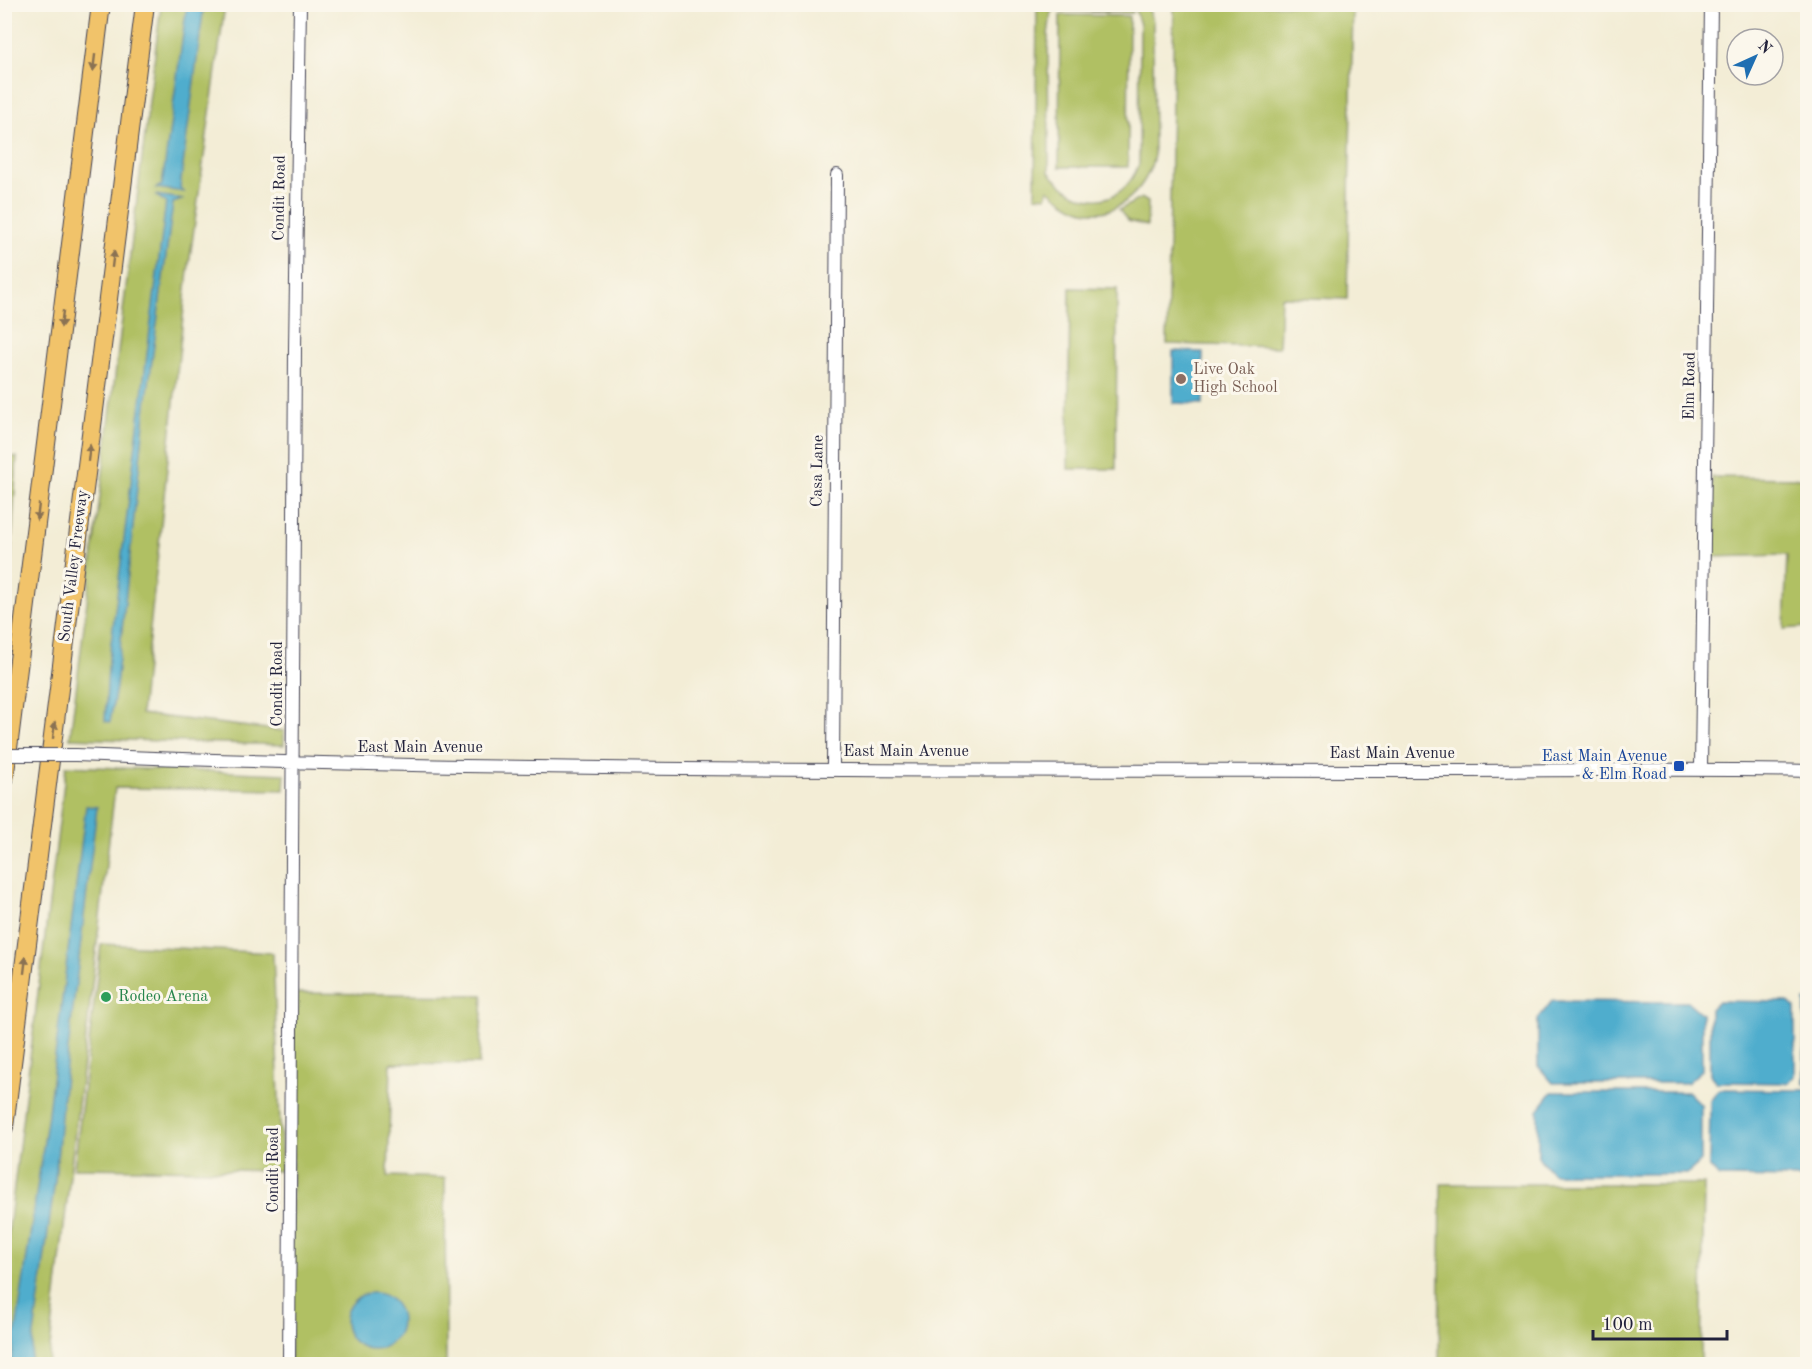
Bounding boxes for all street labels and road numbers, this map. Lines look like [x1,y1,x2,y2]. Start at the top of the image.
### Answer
street label: Condit Road [271,155,289,241]
street label: Elm Road [1681,352,1699,420]
street label: Casa Lane [809,435,827,507]
street label: South Valley Freeway [57,488,91,643]
street label: Condit Road [270,641,286,727]
street label: East Main Avenue [357,740,483,756]
street label: East Main Avenue [843,744,969,760]
street label: East Main Avenue [1329,746,1455,762]
street label: Condit Road [266,1127,282,1213]

